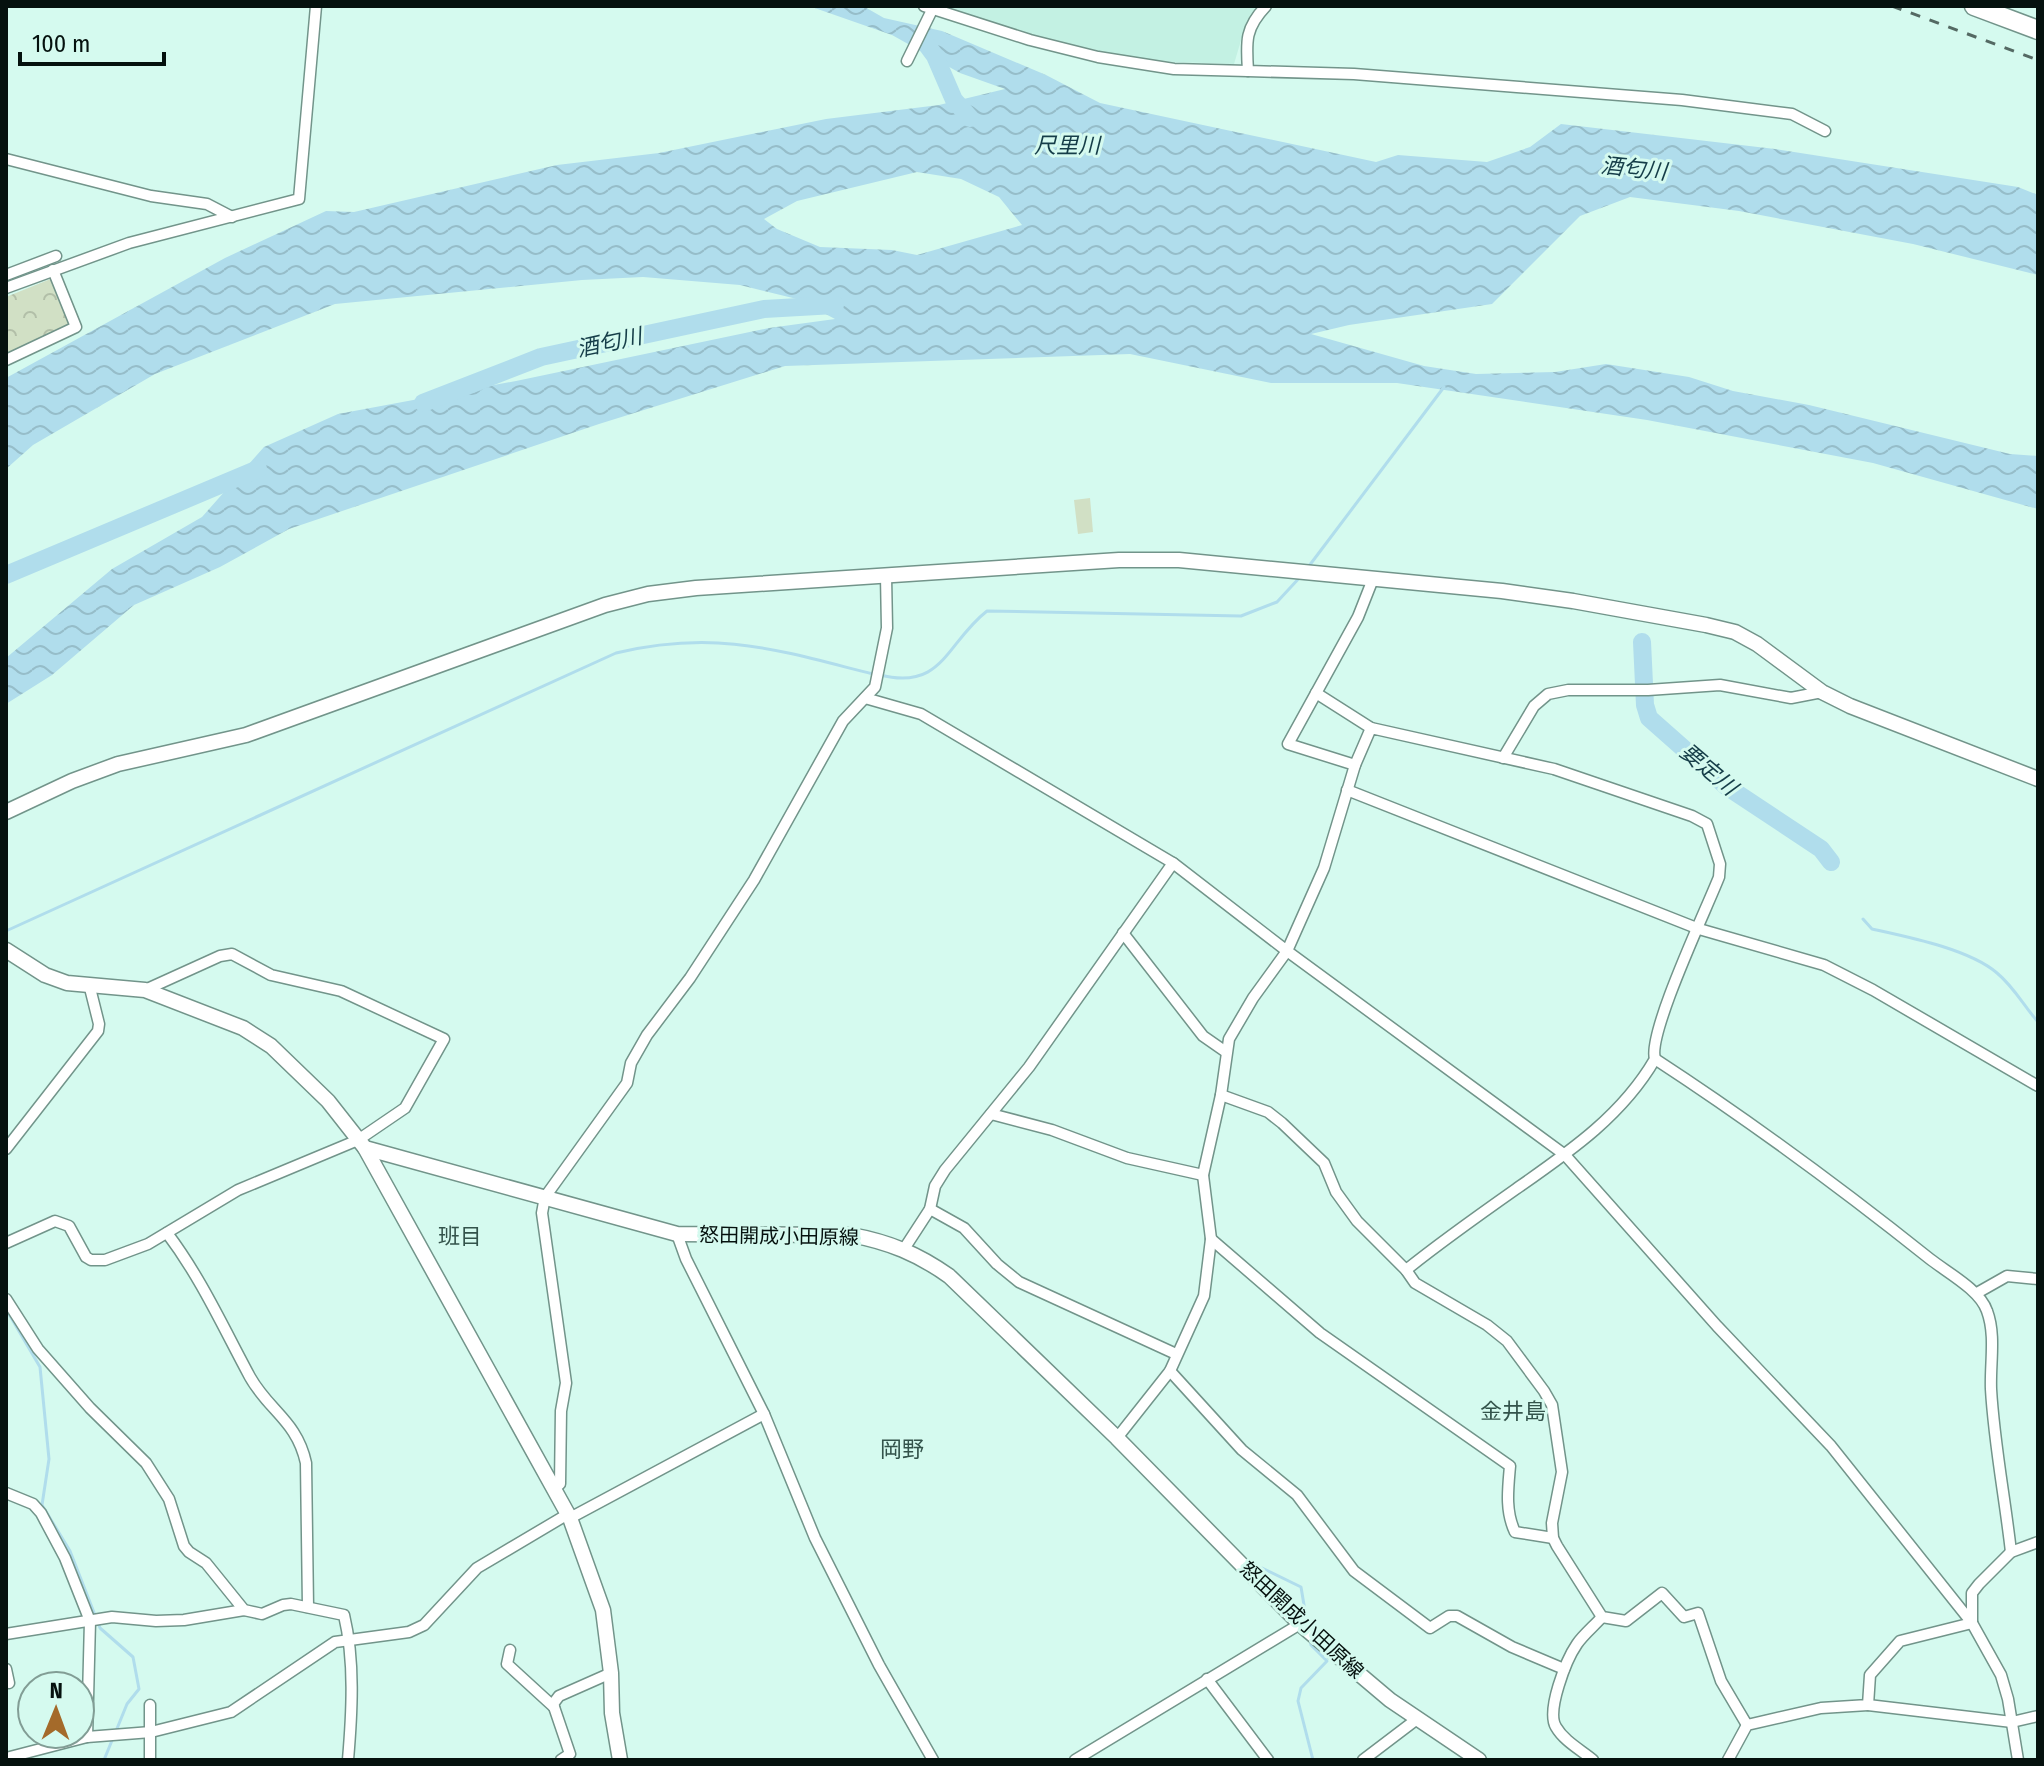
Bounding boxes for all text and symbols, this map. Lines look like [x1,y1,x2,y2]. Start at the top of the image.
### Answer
scale bar [20,16,164,66]
text: 100 m [32,30,90,58]
water label: 尺里川 [1034,132,1102,159]
water label: 酒匂川 [1600,152,1670,186]
water label: 酒匂川 [574,322,646,363]
water label: 要定川 [1675,738,1744,802]
district label: 班目 [438,1223,482,1250]
street label: 怒田開成小田原線 [699,1223,859,1249]
district label: 金井島 [1480,1398,1546,1425]
district label: 岡野 [880,1436,924,1463]
street label: 怒田開成小田原線 [1235,1557,1369,1683]
north arrow [16,1670,96,1750]
text: N [50,1677,63,1704]

